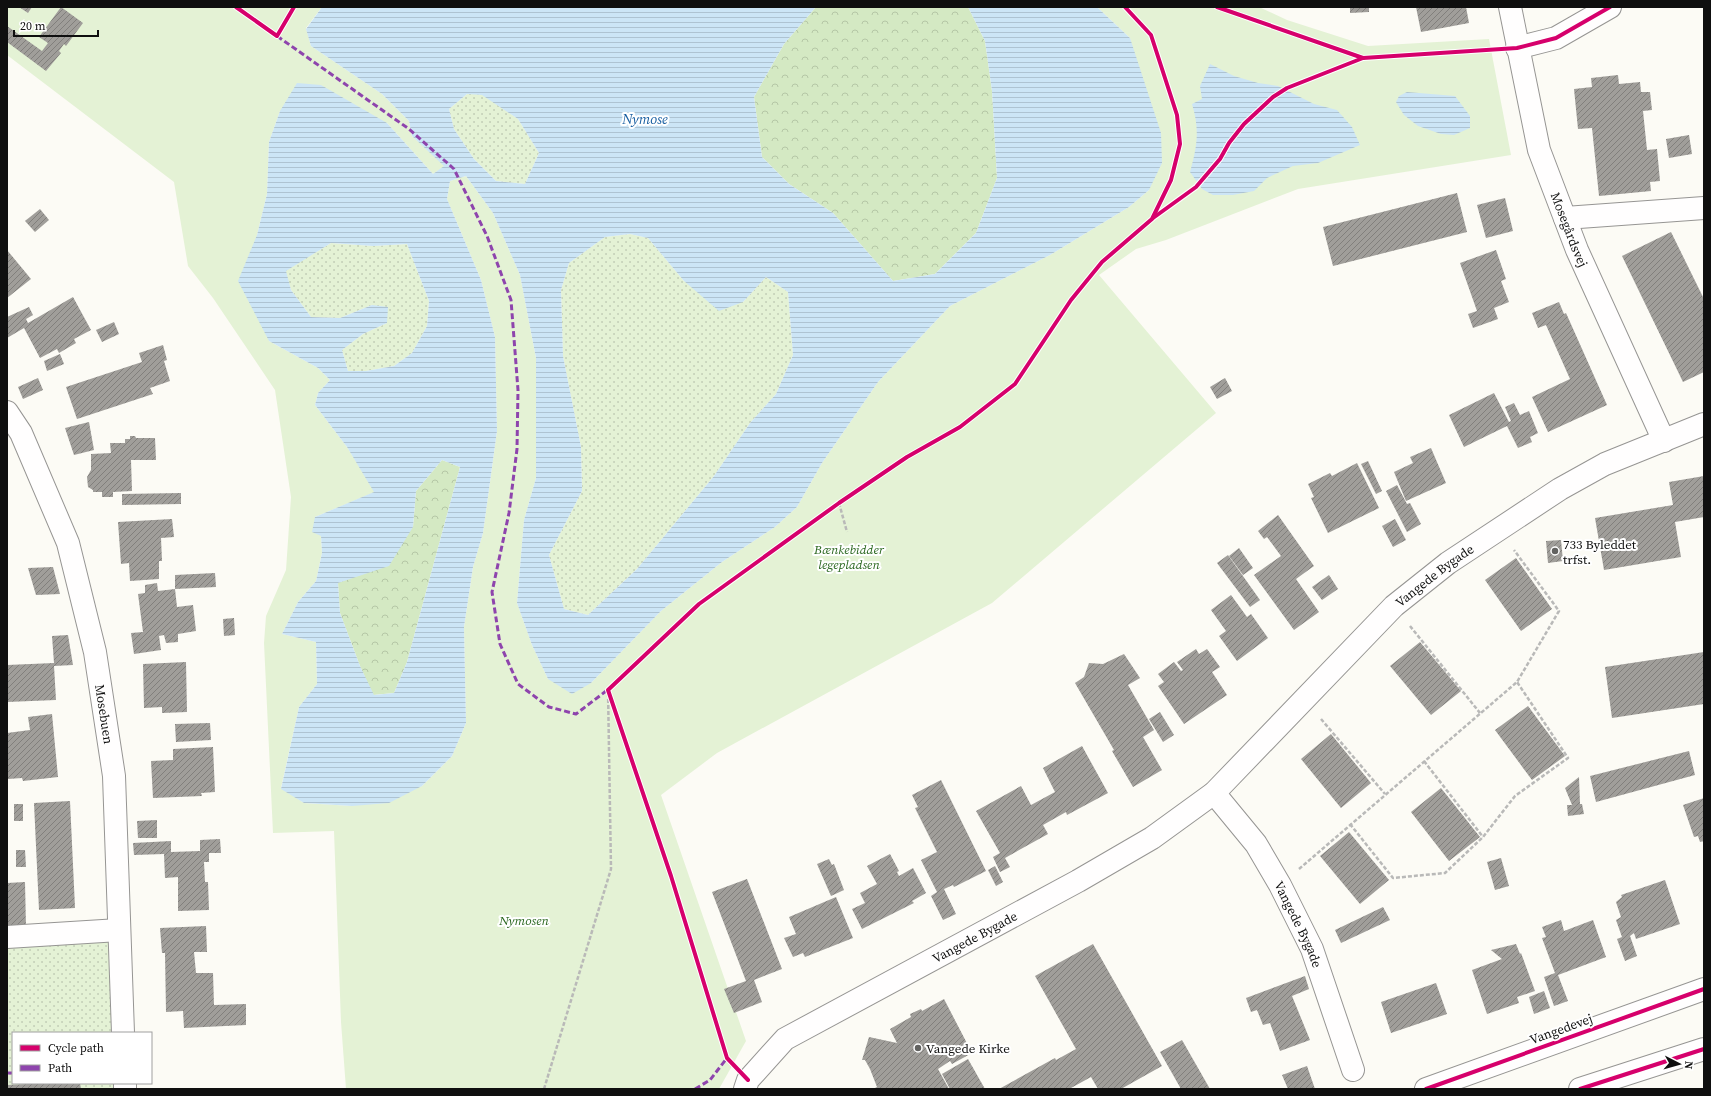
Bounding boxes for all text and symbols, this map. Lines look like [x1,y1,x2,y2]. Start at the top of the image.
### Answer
scale bar [14,12,98,38]
text: 20 m [20,18,46,34]
water label: Nymose [621,109,668,129]
street label: Mosegårdsvej [1547,190,1592,270]
place label: 733 Byleddet trfst. [1563,536,1637,568]
street label: Vangede Bygade [1392,540,1477,610]
park label: Bænkebidder legepladsen [813,541,885,573]
marker: 733 Byleddet trfst. [1550,546,1560,556]
street label: Mosebuen [92,683,117,745]
street label: Vangede Bygade [1271,878,1326,970]
street label: Vangede Bygade [929,907,1020,967]
park label: Nymosen [498,912,549,929]
street label: Vangedevej [1527,1010,1595,1048]
legend [12,1032,152,1084]
text: Cycle path [48,1040,104,1056]
place label: Vangede Kirke [926,1040,1010,1057]
marker: Vangede Kirke [913,1043,923,1053]
north arrow [1659,1044,1699,1084]
text: Path [48,1060,72,1076]
text: N [1681,1060,1696,1070]

